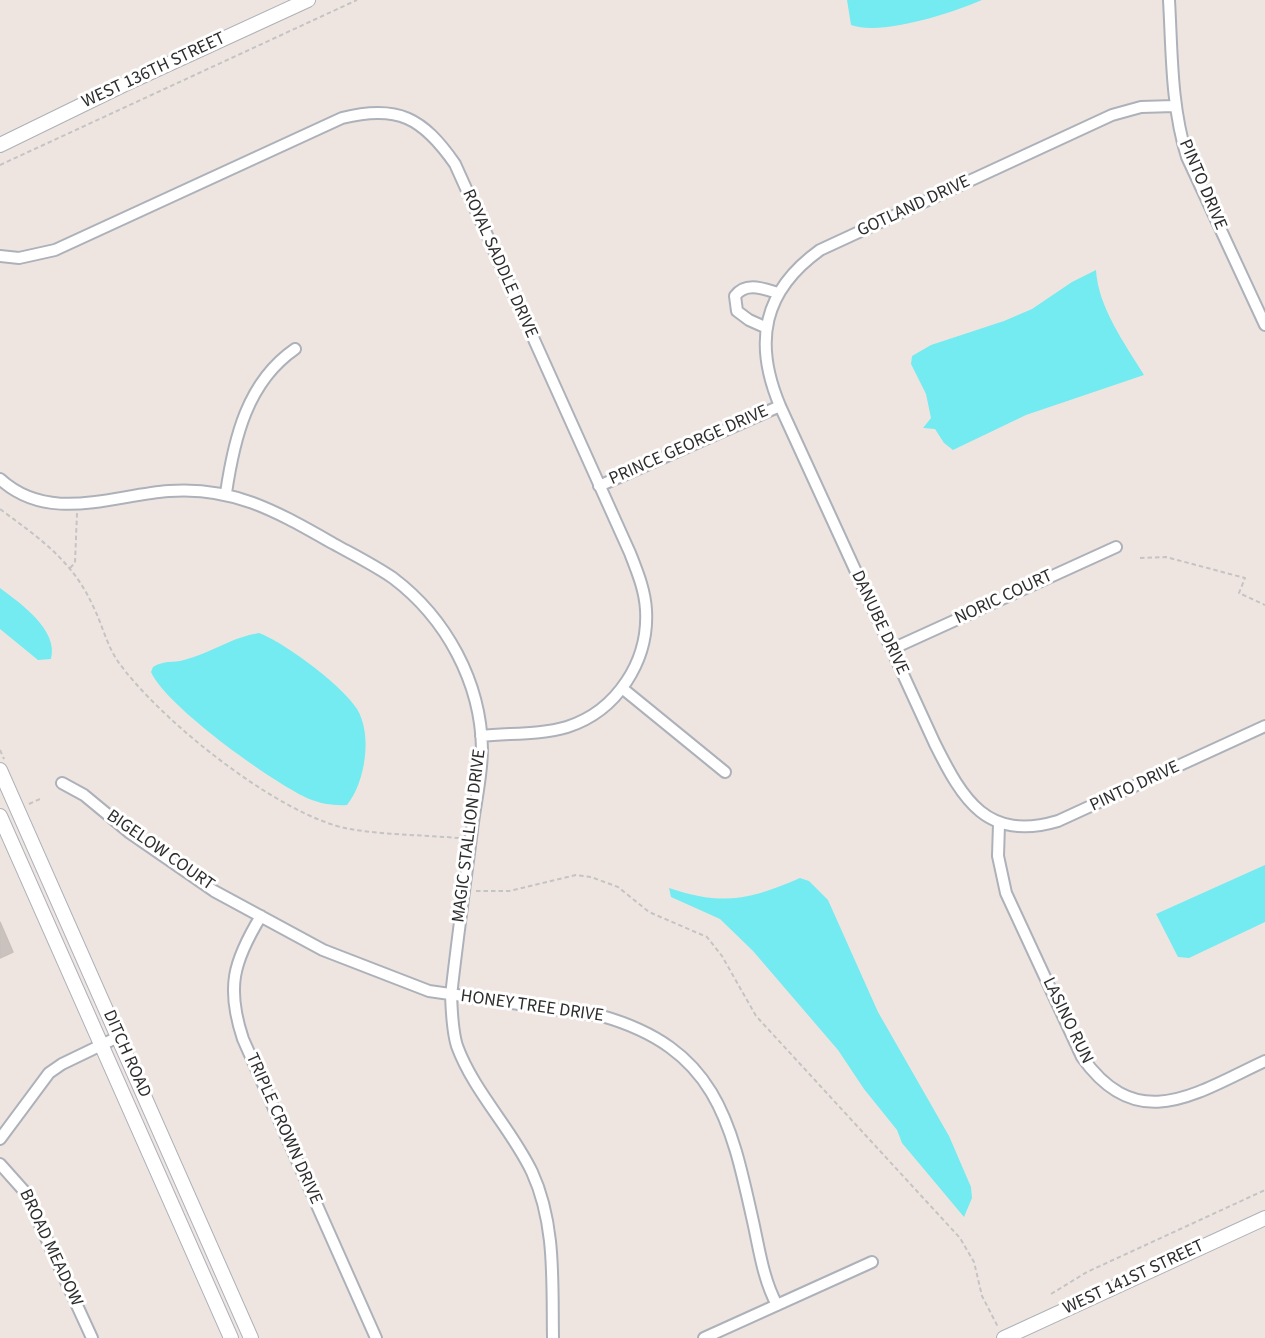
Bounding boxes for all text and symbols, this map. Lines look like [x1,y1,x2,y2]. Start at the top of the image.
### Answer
street label: WEST 136TH STREET [79,28,229,114]
street label: PINTO DRIVE [1173,137,1231,233]
street label: GOTLAND DRIVE [854,171,974,243]
street label: ROYAL SADDLE DRIVE [457,186,541,342]
street label: PRINCE GEORGE DRIVE [606,401,772,491]
street label: NORIC COURT [952,566,1056,630]
street label: DANUBE DRIVE [845,568,913,678]
street label: MAGIC STALLION DRIVE [449,748,491,924]
street label: PINTO DRIVE [1087,757,1183,817]
street label: BIGELOW COURT [102,806,218,896]
street label: LASINO RUN [1037,974,1097,1068]
street label: HONEY TREE DRIVE [459,986,605,1028]
street label: DITCH ROAD [97,1007,155,1101]
street label: TRIPLE CROWN DRIVE [240,1050,326,1208]
street label: BROAD MEADOW [13,1186,87,1310]
street label: WEST 141ST STREET [1060,1236,1208,1320]

